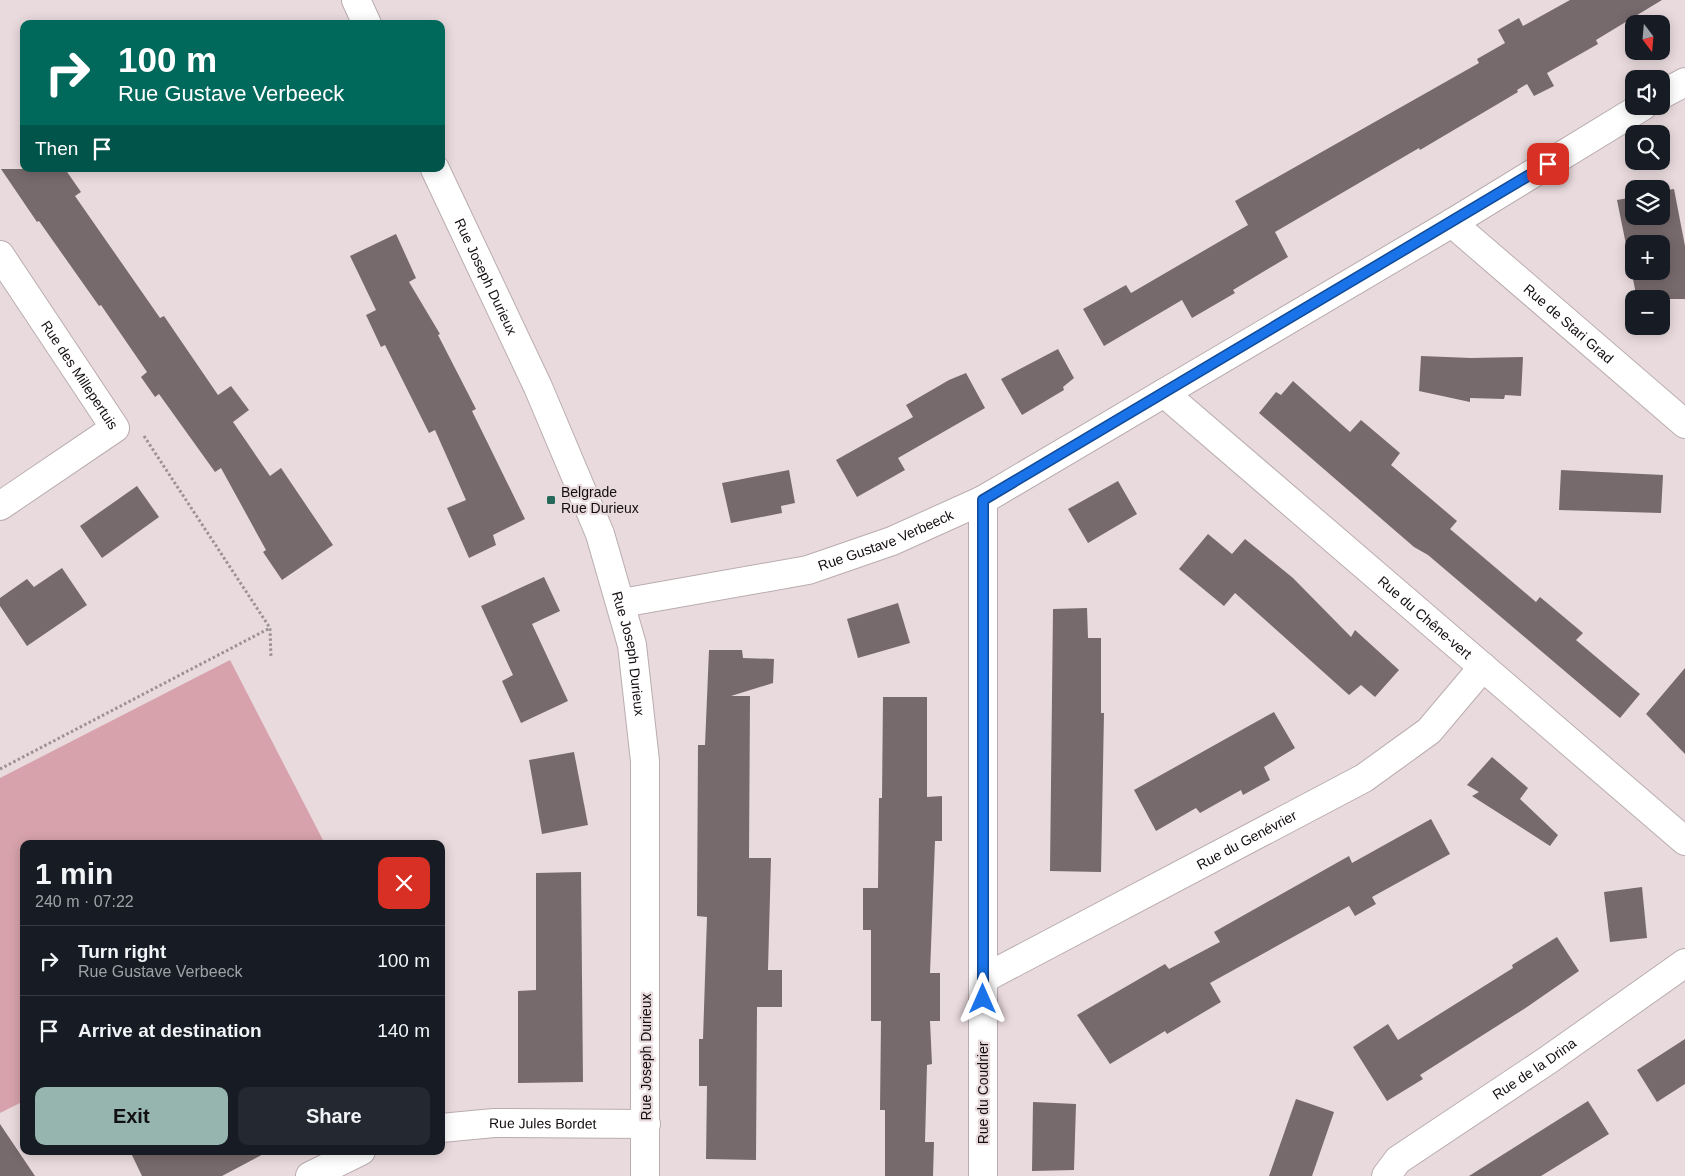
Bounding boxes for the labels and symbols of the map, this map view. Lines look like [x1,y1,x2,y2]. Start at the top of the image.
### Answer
north arrow [1625,15,1670,60]
pin [1527,143,1569,185]
street label: Rue Joseph Durieux [451,216,520,337]
street label: Rue de Stari Grad [1521,281,1617,367]
street label: Rue des Millepertuis [38,318,122,432]
place label: Belgrade Rue Durieux [561,484,639,516]
marker: Belgrade Rue Durieux [545,494,557,506]
street label: Rue Gustave Verbeeck [816,506,957,574]
street label: Rue du Chêne-vert [1375,573,1475,662]
street label: Rue Joseph Durieux [609,589,648,717]
street label: Rue du Genévrier [1194,807,1300,873]
position arrow [956,972,1008,1024]
street label: Rue Joseph Durieux [638,994,654,1120]
street label: Rue de la Drina [1489,1035,1579,1103]
street label: Rue du Coudrier [975,1041,991,1144]
street label: Rue Jules Bordet [489,1115,597,1132]

